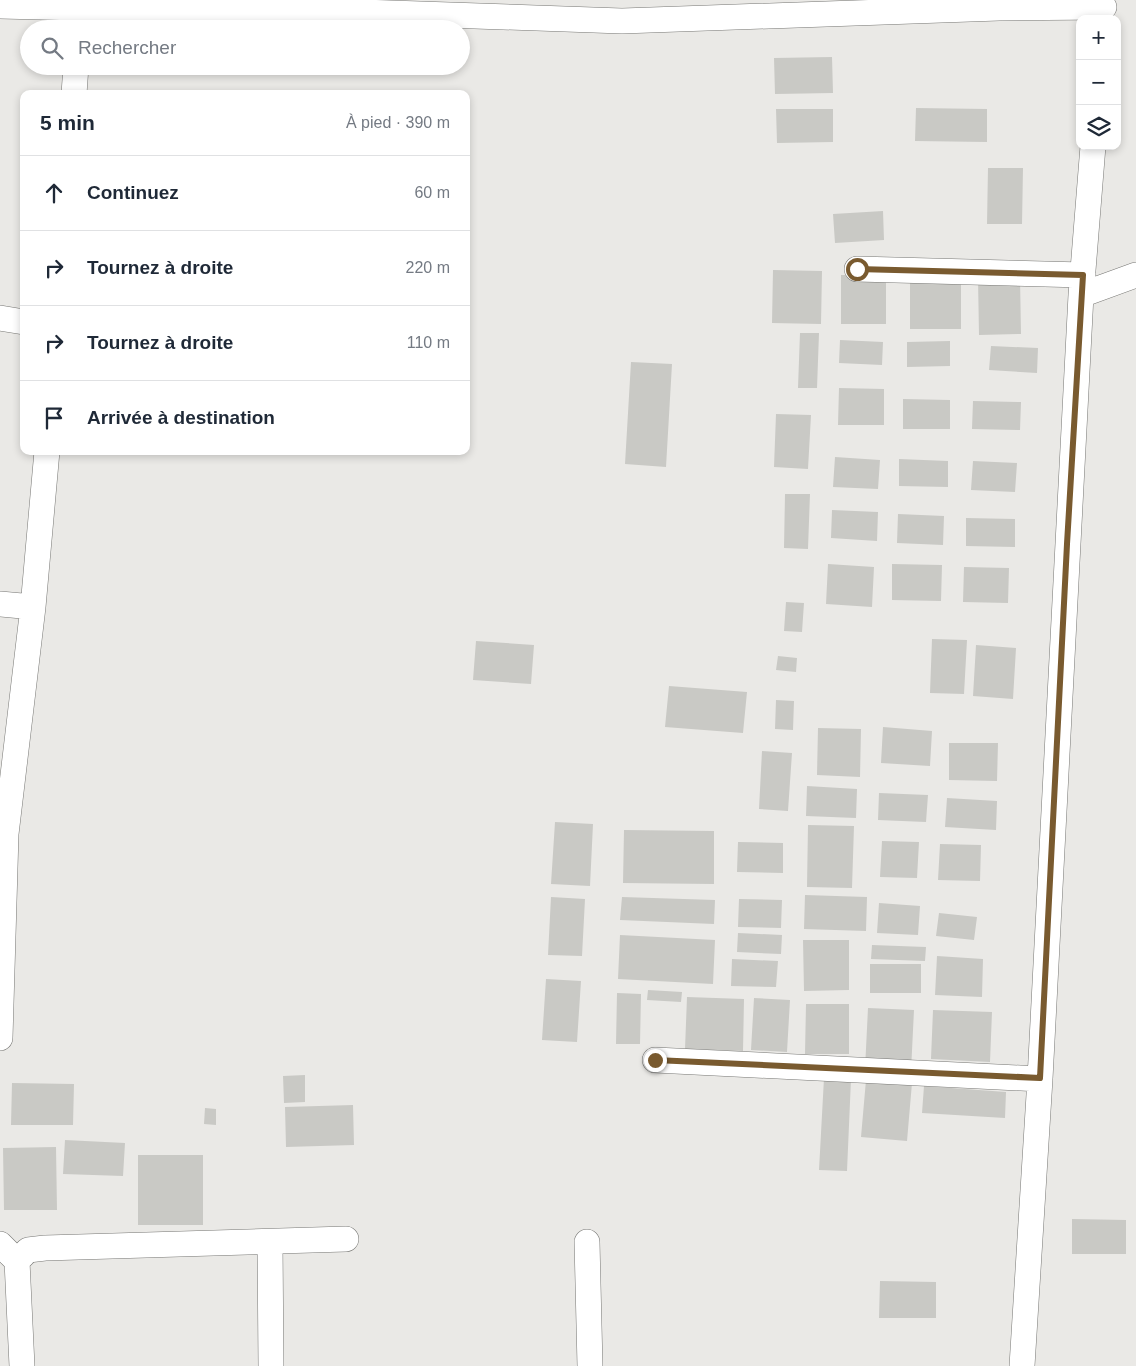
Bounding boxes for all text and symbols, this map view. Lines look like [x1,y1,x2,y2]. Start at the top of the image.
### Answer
map controls [1076,15,1121,150]
button: + [1076,15,1121,60]
search box [20,20,470,75]
icon: search [38,34,66,62]
text: Rechercher [78,37,176,58]
button: − [1076,60,1121,105]
button: layers [1076,105,1121,150]
text: 5 min [40,111,95,134]
text: À pied · 390 m [346,114,450,131]
icon: ahead [40,179,68,207]
text: Continuez [87,182,179,203]
text: 60 m [414,184,450,201]
icon: right [40,254,68,282]
text: Tournez à droite [87,257,233,278]
route start [846,258,869,281]
text: 220 m [406,259,450,276]
icon: right [40,329,68,357]
text: Tournez à droite [87,332,233,353]
text: 110 m [407,334,450,351]
icon: arrive [40,404,68,432]
text: Arrivée à destination [87,407,275,428]
route end [644,1049,667,1072]

